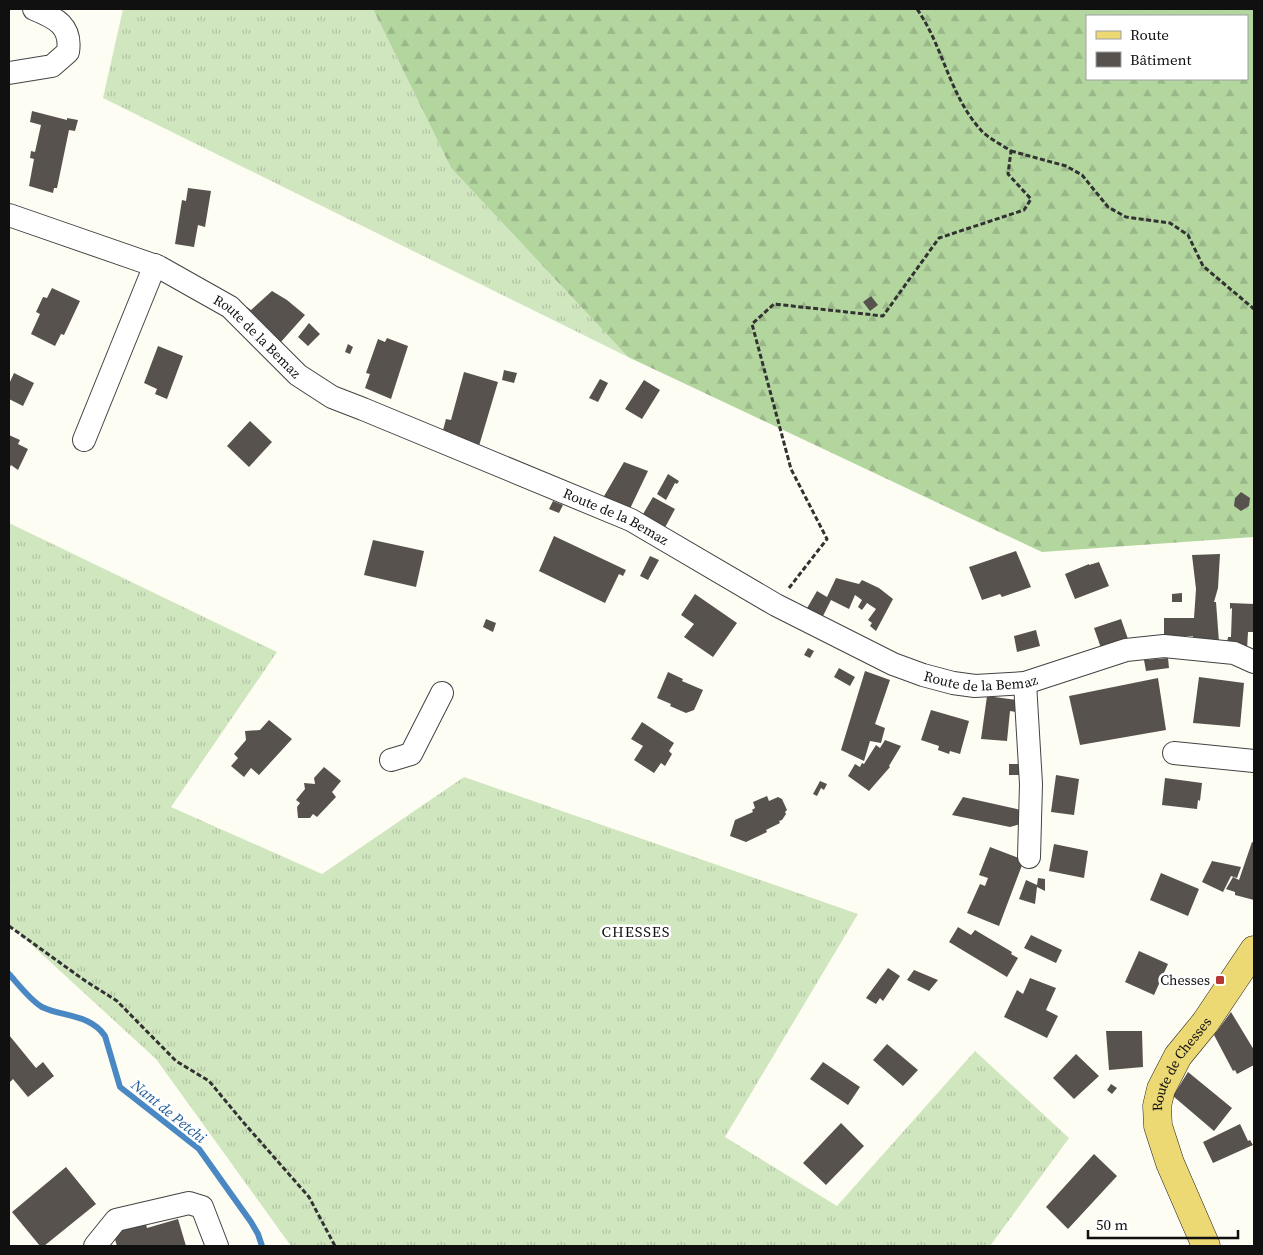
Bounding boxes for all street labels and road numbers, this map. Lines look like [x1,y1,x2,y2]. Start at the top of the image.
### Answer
street label: Route de la Bemaz [210,290,306,383]
street label: Route de la Bemaz [560,483,673,550]
street label: Route de la Bemaz [922,666,1041,696]
street label: Route de Chesses [1147,1013,1216,1112]

